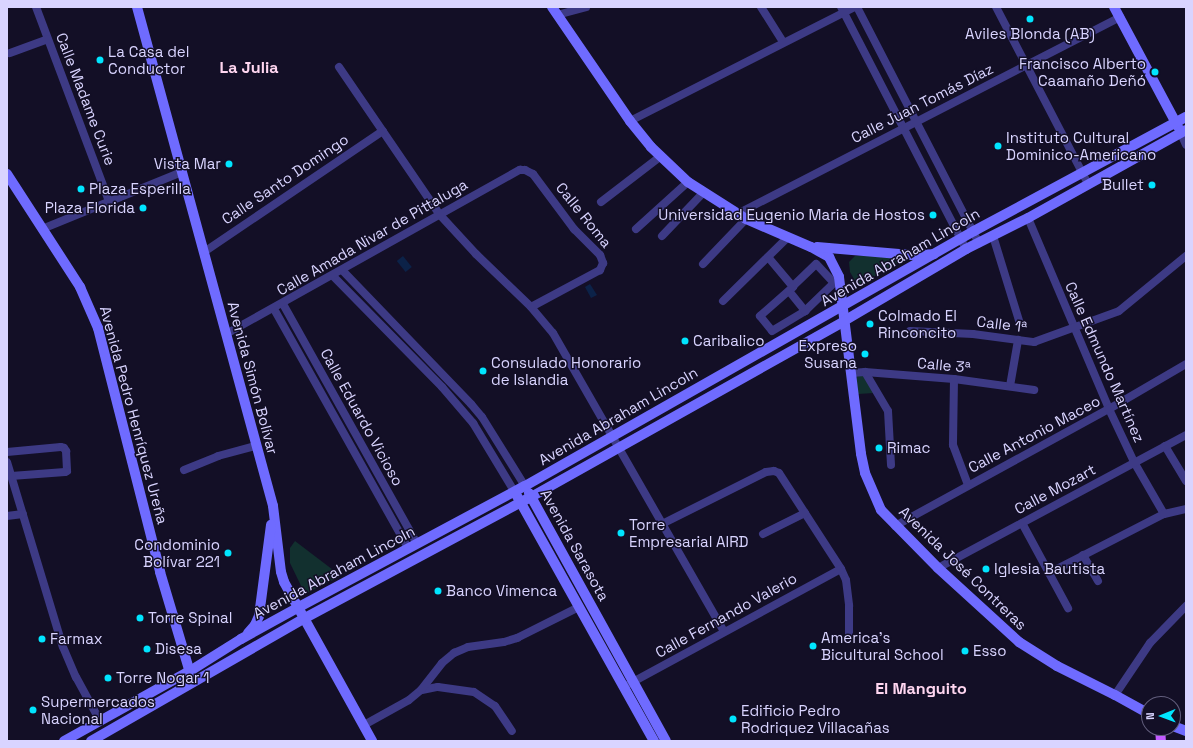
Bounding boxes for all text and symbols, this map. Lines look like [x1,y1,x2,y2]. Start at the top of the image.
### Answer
marker: Aviles Blonda (AB) [1025,14,1035,24]
place label: Aviles Blonda (AB) [965,25,1095,43]
street label: Calle Madame Curie [52,30,120,168]
place label: La Casa del Conductor [108,42,189,77]
place label: Francisco Alberto Caamaño Deñó [1019,54,1146,89]
marker: La Casa del Conductor [95,55,105,65]
district label: La Julia [220,58,278,78]
street label: Calle Juan Tomás Díaz [848,59,996,147]
marker: Francisco Alberto Caamaño Deñó [1149,66,1161,78]
place label: Instituto Cultural Dominico-Americano [1006,128,1156,163]
street label: Calle Santo Domingo [218,130,352,228]
marker: Instituto Cultural Dominico-Americano [993,141,1003,151]
place label: Vista Mar [154,155,221,173]
marker: Vista Mar [224,159,234,169]
street label: Calle Amada Nivar de Pittaluga [273,175,471,299]
place label: Bullet [1102,176,1144,194]
street label: Calle Roma [552,179,616,251]
place label: Plaza Esperilla [89,180,191,198]
marker: Bullet [1147,180,1157,190]
marker: Plaza Esperilla [76,184,86,194]
place label: Plaza Florida [45,199,135,217]
marker: Plaza Florida [138,203,148,213]
street label: Avenida Abraham Lincoln [817,204,983,310]
place label: Universidad Eugenio Maria de Hostos [658,206,925,224]
marker: Universidad Eugenio Maria de Hostos [928,210,938,220]
street label: Calle Edmundo Martínez [1061,279,1149,445]
street label: Avenida Simón Bolívar [224,300,282,456]
street label: Avenida Pedro Henríquez Ureña [96,304,172,526]
place label: Colmado El Rinconcito [878,306,957,341]
street label: Calle 1ª [976,312,1028,336]
marker: Colmado El Rinconcito [865,319,875,329]
place label: Caribalico [693,332,764,350]
marker: Caribalico [680,336,690,346]
place label: Expreso Susana [799,336,857,371]
street label: Calle Eduardo Vicioso [317,345,407,489]
marker: Expreso Susana [860,349,870,359]
place label: Consulado Honorario de Islandia [491,353,641,388]
street label: Calle 3ª [916,354,972,376]
street label: Avenida Abraham Lincoln [535,363,701,469]
marker: Consulado Honorario de Islandia [478,366,488,376]
street label: Calle Antonio Maceo [965,392,1103,476]
place label: Rimac [887,439,930,457]
marker: Rimac [874,443,884,453]
street label: Calle Mozart [1011,460,1099,518]
street label: Avenida Sarasota [537,486,613,604]
street label: Avenida José Contreras [896,502,1030,634]
place label: Torre Empresarial AIRD [629,515,749,550]
street label: Avenida Abraham Lincoln [250,522,418,622]
marker: Torre Empresarial AIRD [616,528,626,538]
place label: Condominio Bolívar 221 [134,535,220,570]
marker: Condominio Bolívar 221 [223,548,233,558]
place label: Iglesia Bautista [994,560,1105,578]
marker: Iglesia Bautista [981,564,991,574]
street label: Calle Fernando Valerio [652,569,800,661]
place label: Banco Vimenca [446,582,557,600]
marker: Banco Vimenca [433,586,443,596]
place label: Torre Spinal [148,609,232,627]
marker: Torre Spinal [135,613,145,623]
place label: America's Bicultural School [821,628,944,663]
place label: Farmax [50,630,103,648]
marker: Farmax [37,634,47,644]
place label: Disesa [155,640,202,658]
marker: America's Bicultural School [808,641,818,651]
place label: Esso [973,642,1007,660]
marker: Disesa [142,644,152,654]
marker: Esso [960,646,970,656]
place label: Torre Nogar 1 [116,669,210,687]
marker: Torre Nogar 1 [103,673,113,683]
district label: El Manguito [875,679,967,699]
place label: Supermercados Nacional [41,692,155,727]
north arrow [1141,696,1181,736]
place label: Edificio Pedro Rodriquez Villacañas [741,701,890,736]
marker: Supermercados Nacional [28,705,38,715]
text: N [1143,712,1157,720]
marker: Edificio Pedro Rodriquez Villacañas [728,714,738,724]

